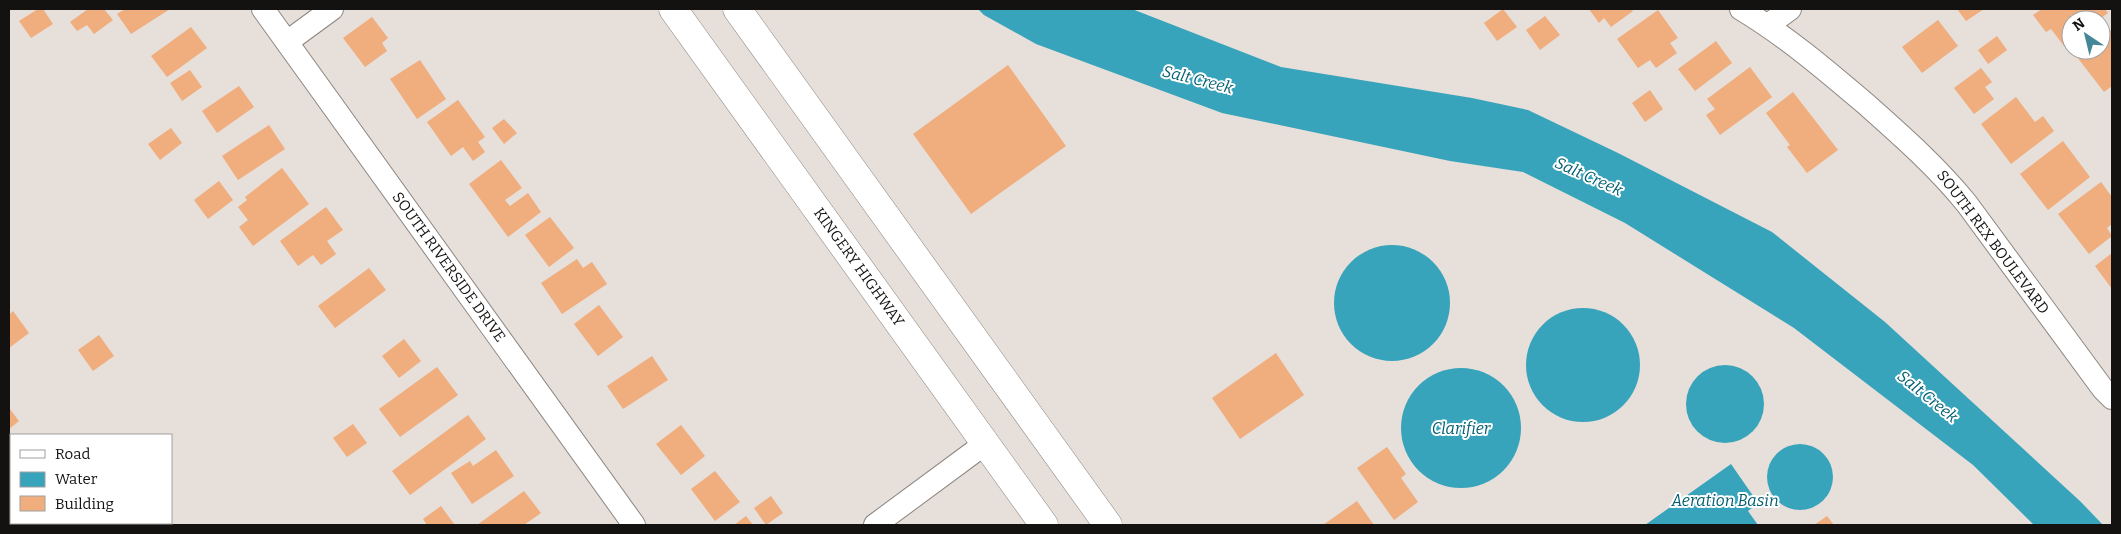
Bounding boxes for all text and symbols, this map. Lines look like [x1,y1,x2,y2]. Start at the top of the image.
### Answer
north arrow [2061,10,2111,60]
text: N [2070,15,2088,35]
water label: Salt Creek [1161,62,1235,97]
water label: Salt Creek [1552,153,1626,200]
street label: SOUTH REX BOULEVARD [1933,167,2053,317]
street label: SOUTH RIVERSIDE DRIVE [389,189,509,345]
street label: KINGERY HIGHWAY [810,204,908,330]
water label: Salt Creek [1894,366,1962,427]
water label: Clarifier [1432,419,1492,438]
legend [10,434,172,524]
text: Road [55,445,90,463]
text: Water [55,470,98,488]
water label: Aeration Basin [1670,491,1779,510]
text: Building [55,495,114,513]

